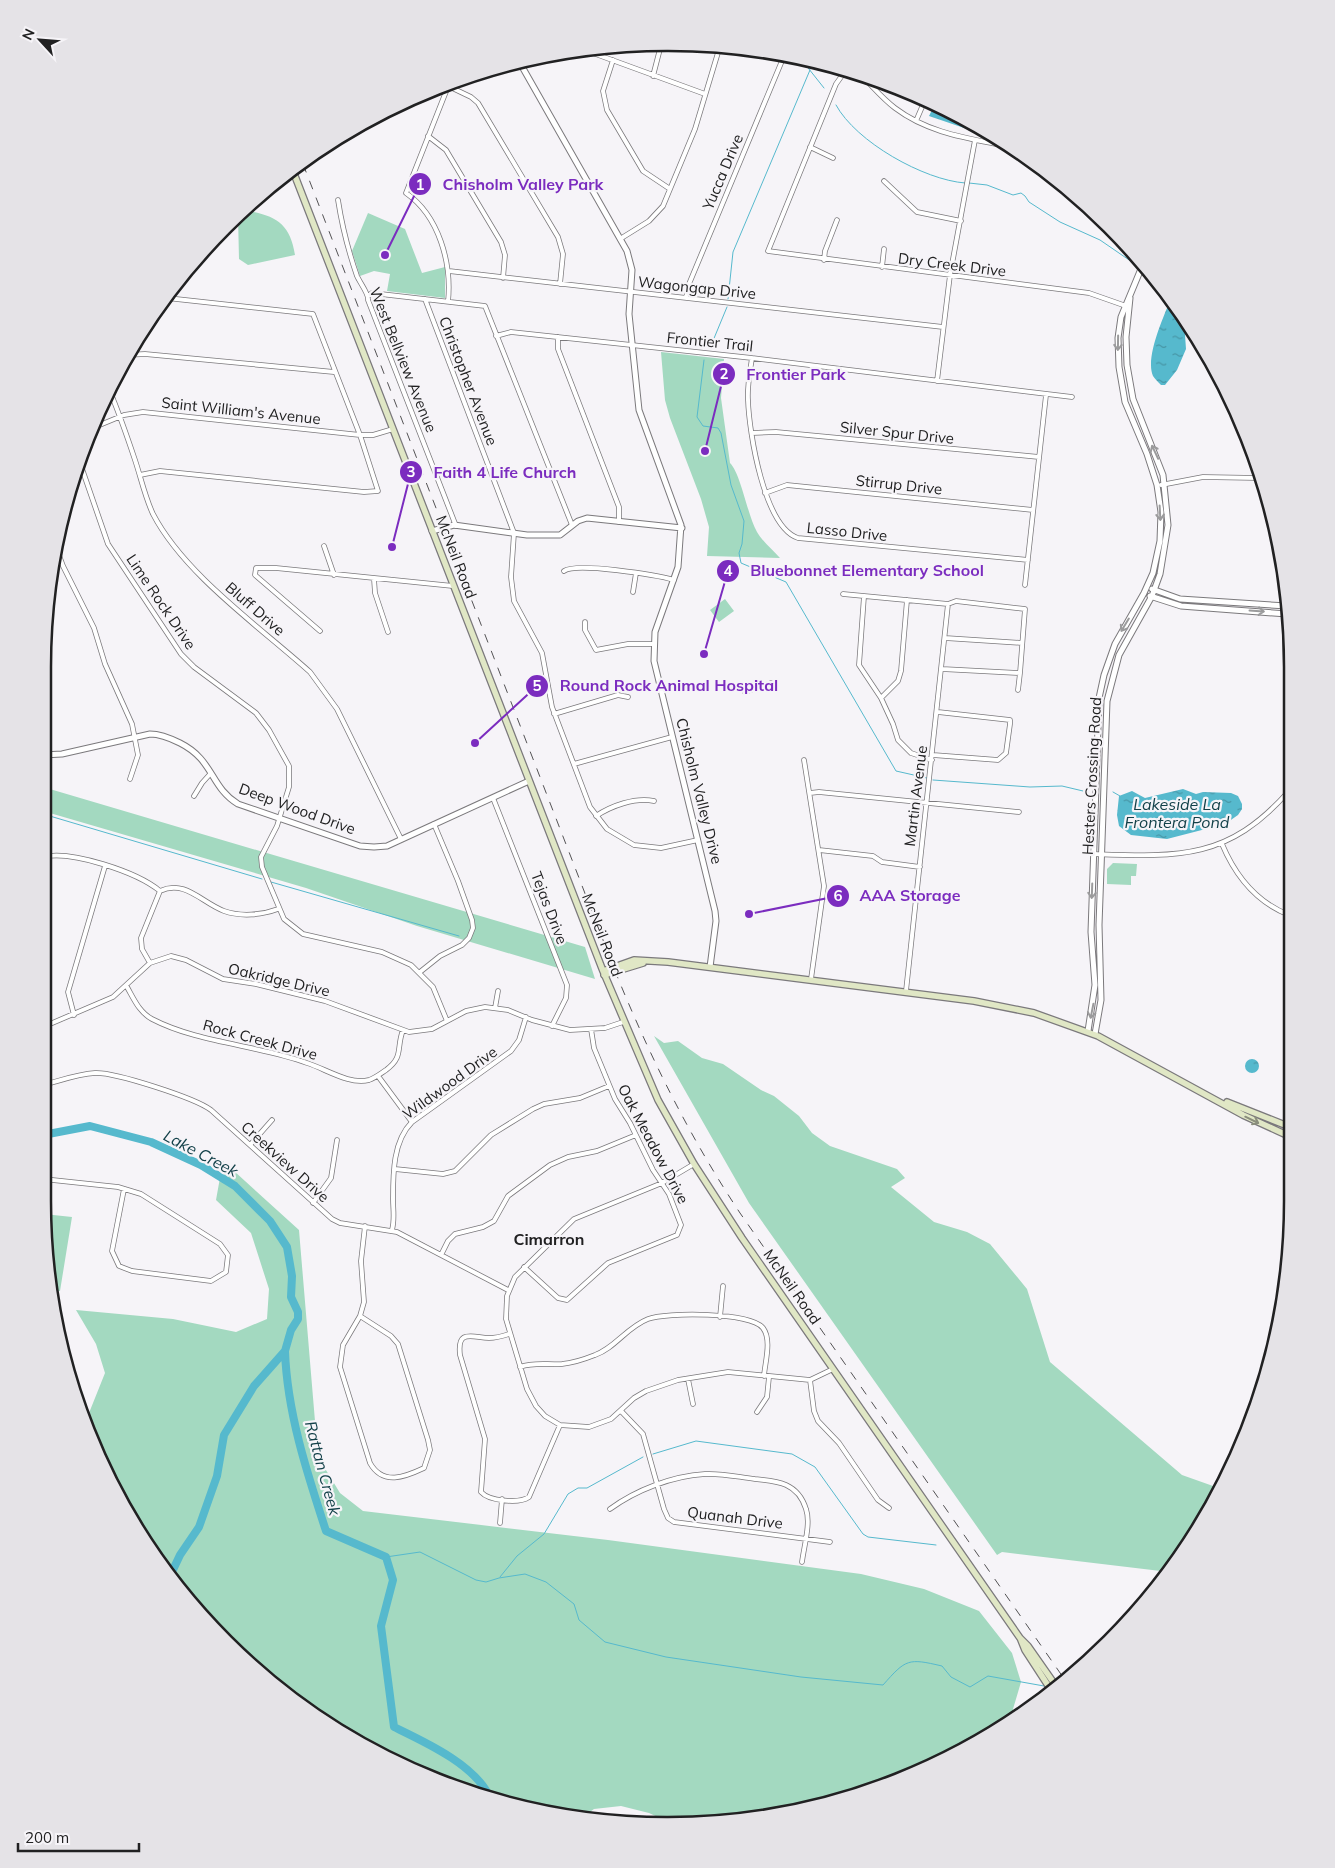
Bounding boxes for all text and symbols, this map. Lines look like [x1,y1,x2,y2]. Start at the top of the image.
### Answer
north arrow [15,15,65,65]
text: N [18,26,39,43]
street label: Yucca Drive [698,131,747,213]
callout: Chisholm Valley Park [407,169,613,200]
text: Chisholm Valley Park [443,174,605,194]
text: 1 [415,175,425,194]
street label: Dry Creek Drive [897,248,1007,281]
street label: Wagongap Drive [637,272,757,303]
street label: West Bellview Avenue [366,284,441,435]
street label: Christopher Avenue [435,314,502,448]
street label: Frontier Trail [666,328,754,355]
one-way arrow [1113,335,1123,351]
callout: Frontier Park [711,359,855,390]
text: 2 [719,364,729,383]
text: Frontier Park [746,364,847,384]
street label: Saint William's Avenue [161,393,322,428]
street label: Silver Spur Drive [839,417,955,448]
one-way arrow [1150,445,1159,460]
callout: Faith 4 Life Church [398,457,586,488]
text: 3 [406,462,416,481]
text: Faith 4 Life Church [434,462,577,482]
street label: Stirrup Drive [855,471,943,498]
one-way arrow [1156,505,1165,521]
street label: McNeil Road [432,513,481,601]
street label: Lasso Drive [806,518,888,545]
street label: Lime Rock Drive [122,550,200,653]
callout: Bluebonnet Elementary School [715,555,994,586]
text: Bluebonnet Elementary School [750,560,984,580]
text: 4 [723,561,733,580]
street label: Bluff Drive [222,578,289,640]
one-way arrow [1249,607,1265,616]
one-way arrow [1120,617,1130,631]
callout: Round Rock Animal Hospital [524,670,788,701]
text: Round Rock Animal Hospital [560,675,778,695]
text: 5 [532,676,542,695]
street label: Hesters Crossing Road [1078,696,1105,855]
street label: Chisholm Valley Drive [672,716,727,866]
street label: Martin Avenue [900,744,931,847]
street label: Deep Wood Drive [236,779,358,838]
water label: Lakeside La Frontera Pond [1125,794,1230,832]
street label: Tejas Drive [527,869,572,947]
callout: AAA Storage [825,880,971,911]
one-way arrow [1087,883,1097,899]
text: AAA Storage [860,885,961,905]
text: 6 [833,886,843,905]
street label: McNeil Road [578,891,627,979]
street label: Oakridge Drive [226,959,332,1000]
one-way arrow [1086,1002,1096,1018]
street label: Rock Creek Drive [201,1015,319,1064]
street label: Wildwood Drive [399,1042,501,1123]
street label: Oak Meadow Drive [614,1081,693,1207]
one-way arrow [1244,1115,1259,1125]
street label: Creekview Drive [237,1117,333,1206]
water label: Lake Creek [160,1125,242,1181]
district label: Cimarron [513,1229,585,1249]
street label: McNeil Road [760,1245,825,1328]
water label: Rattan Creek [301,1419,345,1518]
street label: Quanah Drive [686,1502,784,1533]
scale bar [18,1820,139,1852]
text: 200 m [25,1828,69,1847]

